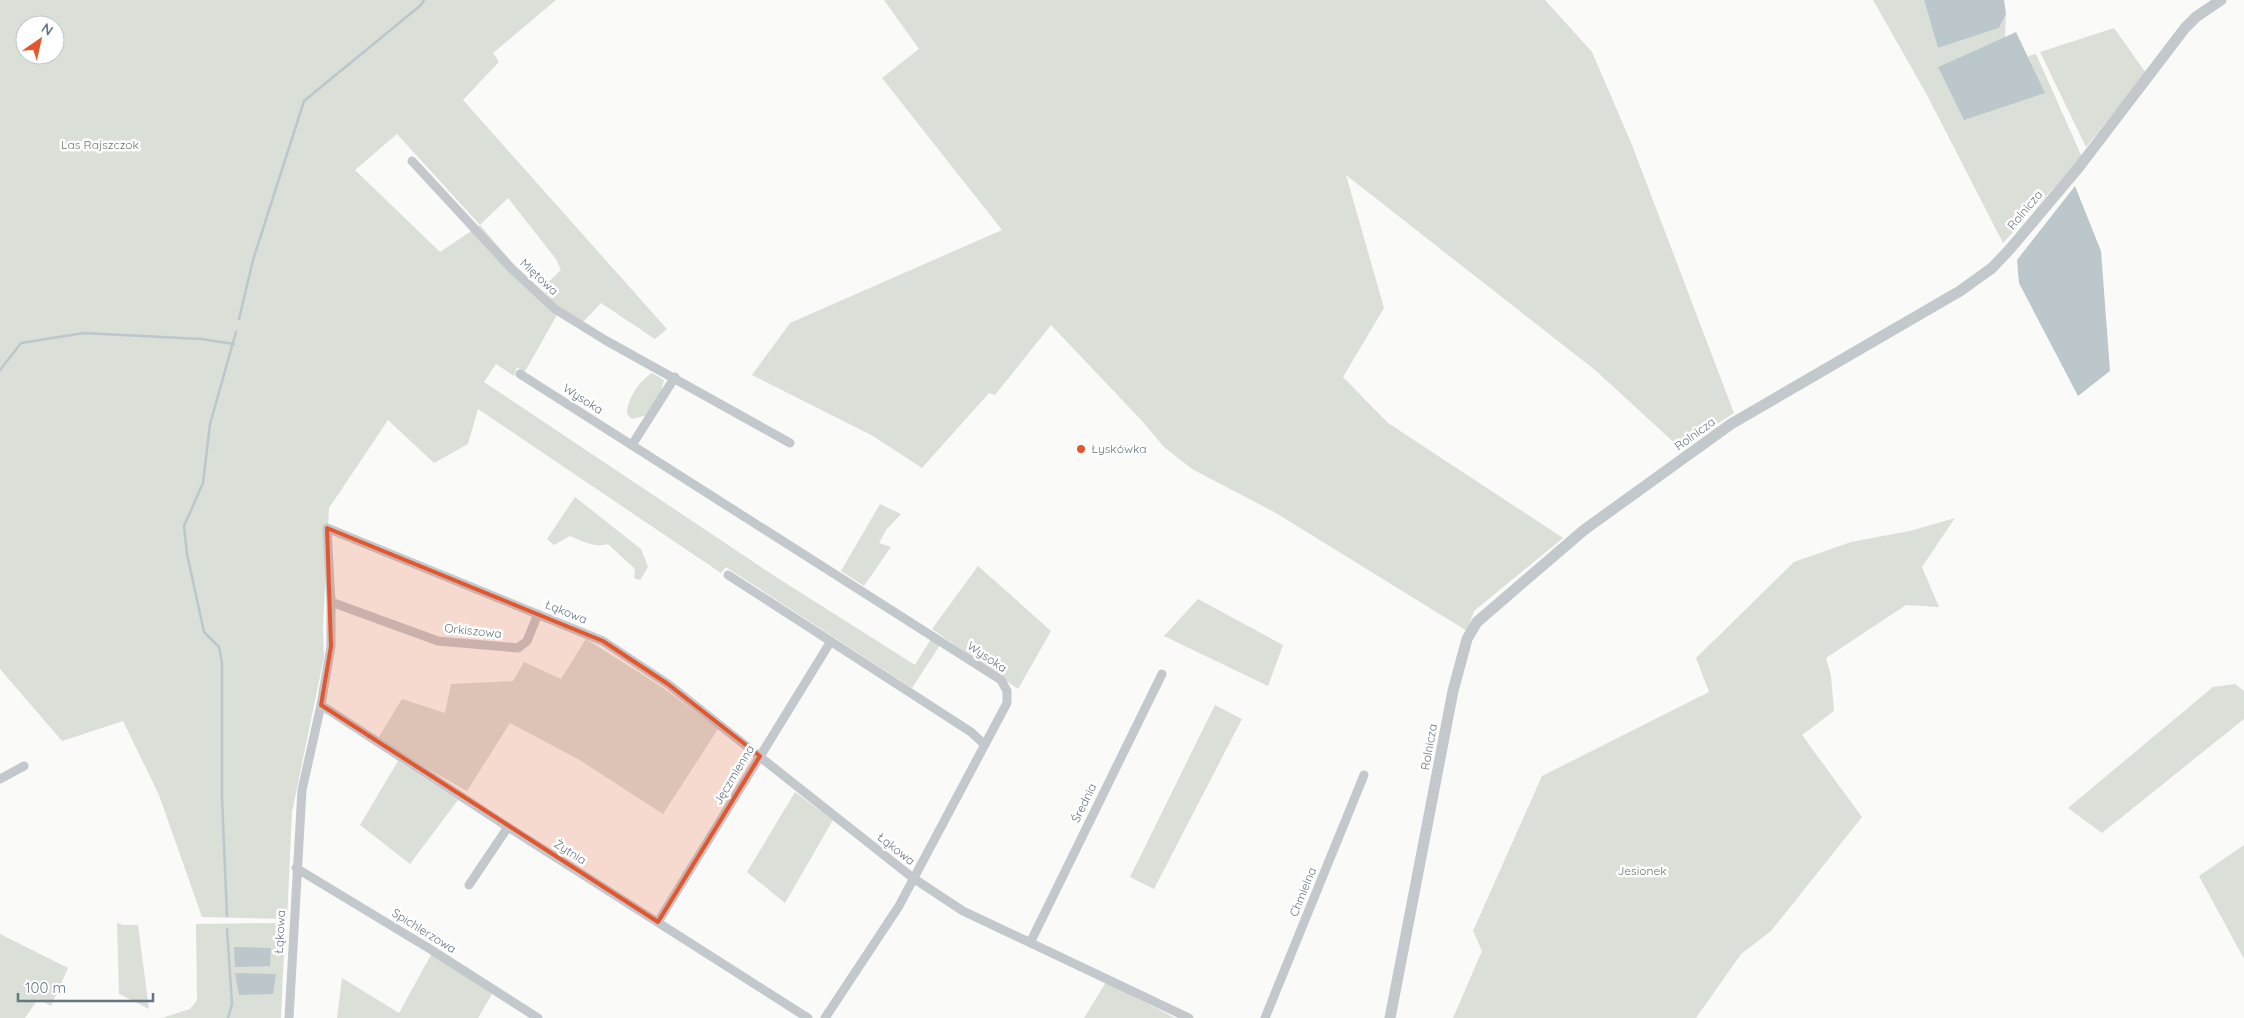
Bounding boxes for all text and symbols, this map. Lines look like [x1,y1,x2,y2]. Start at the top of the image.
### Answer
north arrow [15,15,65,65]
text: N [38,19,57,40]
park label: Las Rajszczok [61,137,139,152]
street label: Rolnicza [2004,187,2045,232]
street label: Miętowa [517,255,562,298]
street label: Wysoka [560,380,606,417]
street label: Rolnicza [1671,414,1718,453]
place label: Łyskówka [1091,441,1147,456]
marker: Łyskówka [1075,443,1087,455]
street label: Łąkowa [543,596,589,627]
street label: Orkiszowa [444,620,503,641]
street label: Wysoka [965,638,1010,675]
street label: Rolnicza [1417,723,1440,771]
street label: Jęczmienna [710,742,757,807]
street label: Średnia [1068,781,1099,825]
street label: Łąkowa [874,829,918,868]
street label: Żytnia [551,836,589,867]
park label: Jesionek [1617,863,1667,878]
street label: Chmielna [1286,865,1319,919]
street label: Spichlerzowa [389,905,459,956]
street label: Łąkowa [271,910,288,954]
scale bar [18,970,152,1002]
text: 100 m [25,978,66,997]

